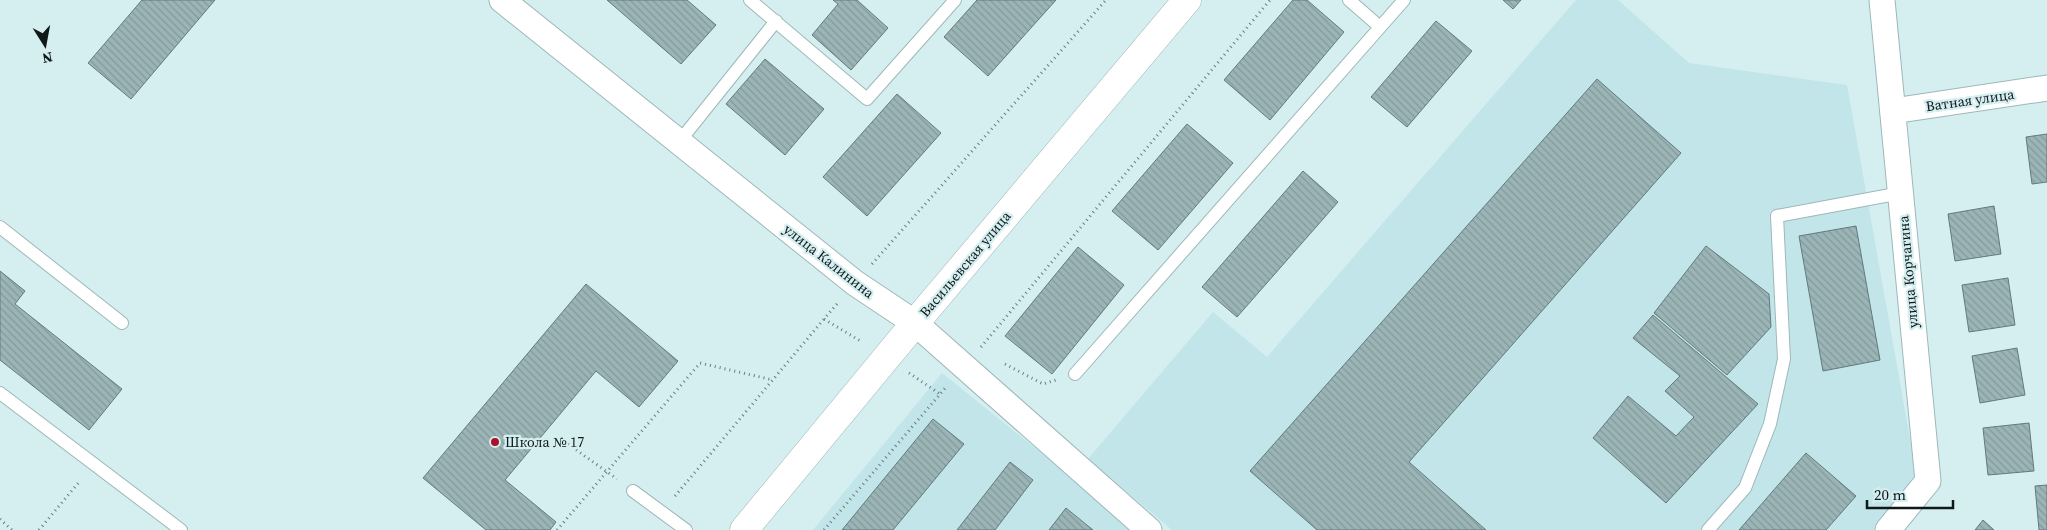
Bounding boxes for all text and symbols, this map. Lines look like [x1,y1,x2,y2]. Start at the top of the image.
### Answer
north arrow [20,20,70,70]
text: N [41,47,54,69]
street label: Ватная улица [1924,84,2016,116]
street label: Васильевская улица [915,206,1016,321]
street label: улица Корчагина [1893,214,1923,329]
street label: улица Калинина [780,219,879,303]
place label: Школа № 17 [505,432,584,452]
marker: Школа № 17 [489,436,501,448]
scale bar [1867,478,1953,510]
text: 20 m [1874,484,1906,505]

